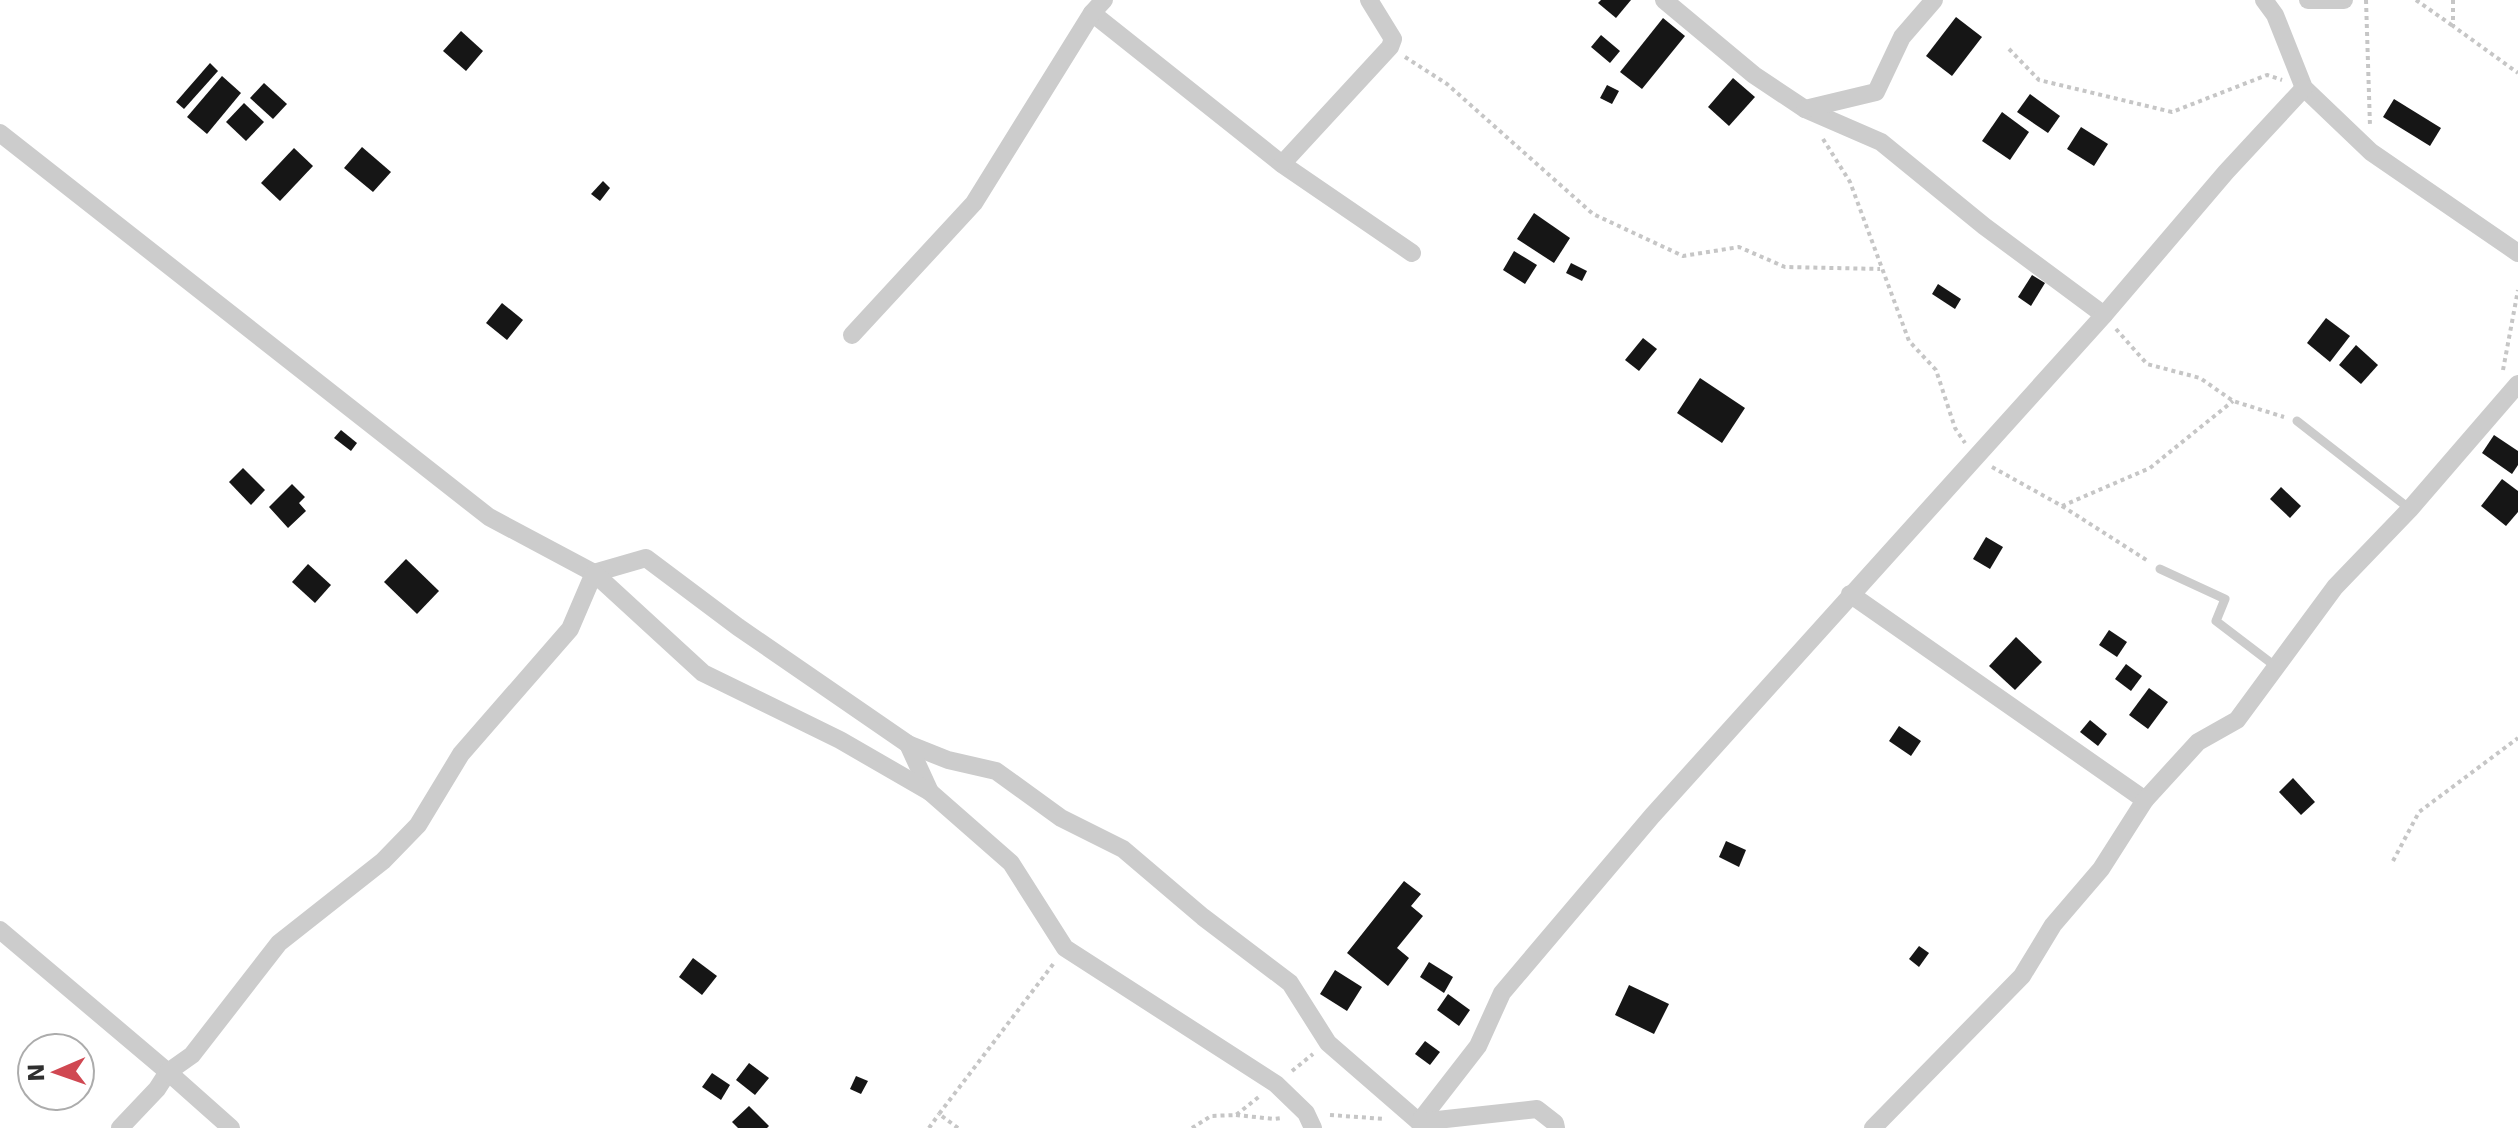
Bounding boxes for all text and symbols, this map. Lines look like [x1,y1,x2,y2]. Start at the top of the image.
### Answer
north arrow [16,1032,96,1112]
text: N [24,1063,49,1082]

